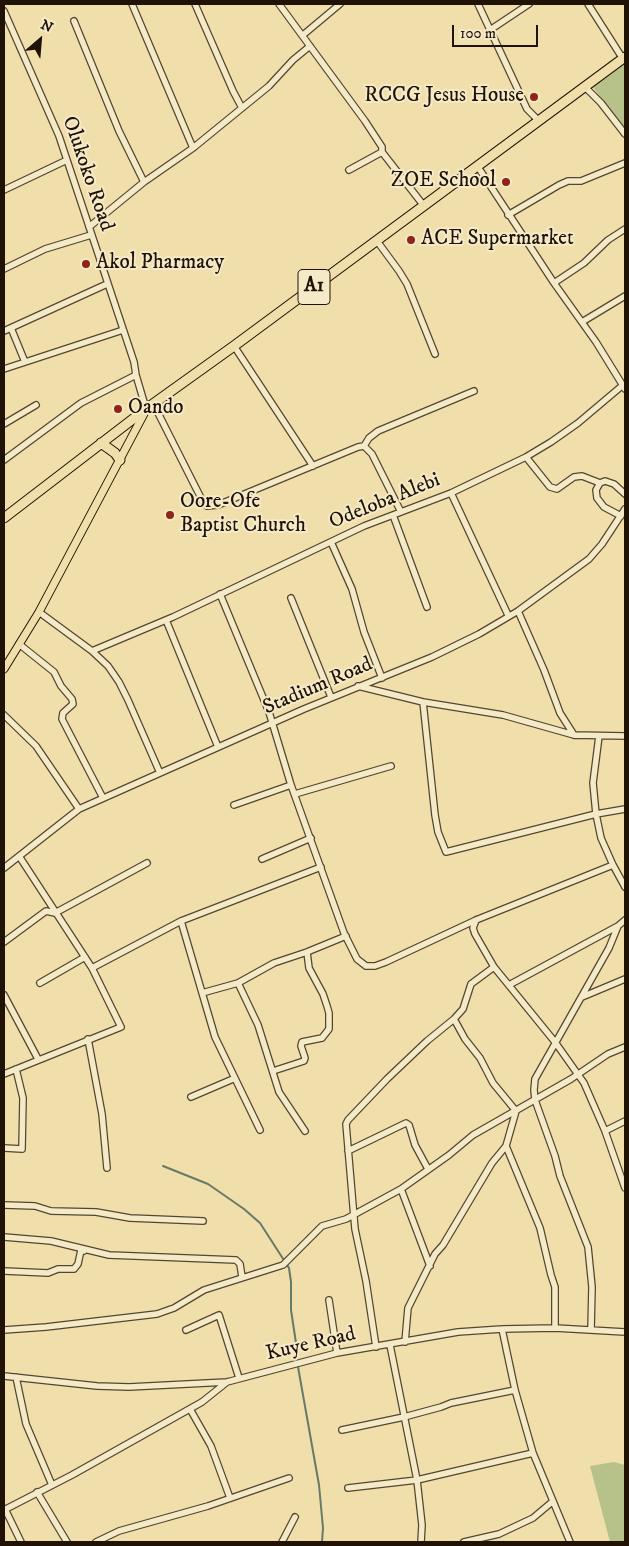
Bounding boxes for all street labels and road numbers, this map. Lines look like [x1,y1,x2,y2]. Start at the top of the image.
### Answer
street label: Olukoko Road [56,113,118,235]
road number: A1 [298,270,330,304]
street label: Odeloba Alebi [326,468,444,536]
street label: Stadium Road [260,653,376,721]
street label: Kuye Road [264,1322,358,1368]

